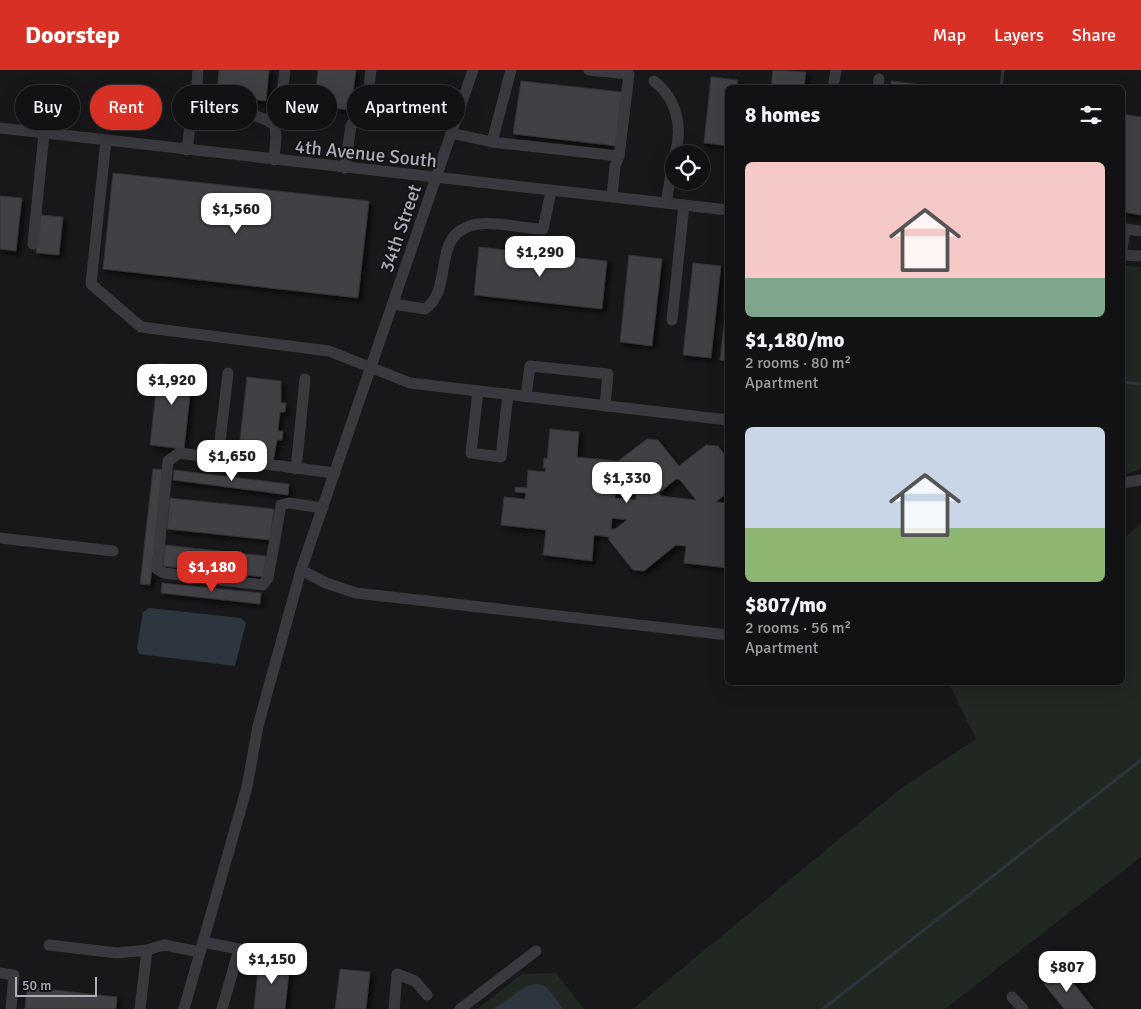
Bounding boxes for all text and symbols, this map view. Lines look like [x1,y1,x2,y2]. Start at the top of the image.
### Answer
text: Doorstep [25,20,120,50]
text: Map [933,24,966,46]
text: Layers [994,24,1044,46]
text: Share [1072,24,1116,46]
chip: Buy [15,85,80,130]
chip: Rent [90,85,162,130]
chip: Filters [172,85,257,130]
chip: New [267,85,337,130]
chip: Apartment [347,85,465,130]
icon: filters [1077,101,1105,129]
text: 8 homes [745,102,820,128]
street label: 4th Avenue South [294,135,438,173]
map controls [665,145,710,190]
button: locate [665,145,710,190]
street label: 34th Street [375,181,427,275]
pin: $1,560 [195,192,277,235]
icon: home [880,195,970,285]
text: $1,560 [212,199,260,219]
pin: $1,290 [499,236,581,278]
text: $1,290 [516,242,564,262]
text: $1,180/mo [745,327,844,353]
text: 2 rooms · 80 m² [745,353,851,373]
pin: $1,920 [131,364,213,406]
text: $1,920 [148,370,196,390]
text: Apartment [745,373,818,393]
pin: $1,650 [191,440,273,482]
text: $1,650 [208,446,256,466]
icon: home [880,460,970,550]
pin: $1,330 [586,462,668,504]
text: $1,330 [603,468,651,488]
pin: $1,180 [171,550,253,593]
text: $1,180 [188,557,236,577]
text: $807/mo [745,592,827,618]
text: 2 rooms · 56 m² [745,618,851,638]
text: Apartment [745,638,818,658]
pin: $1,150 [231,942,313,985]
text: $1,150 [248,949,296,969]
pin: $807 [1037,950,1097,993]
text: $807 [1050,957,1084,977]
scale bar [15,974,98,997]
text: 50 m [22,977,51,994]

